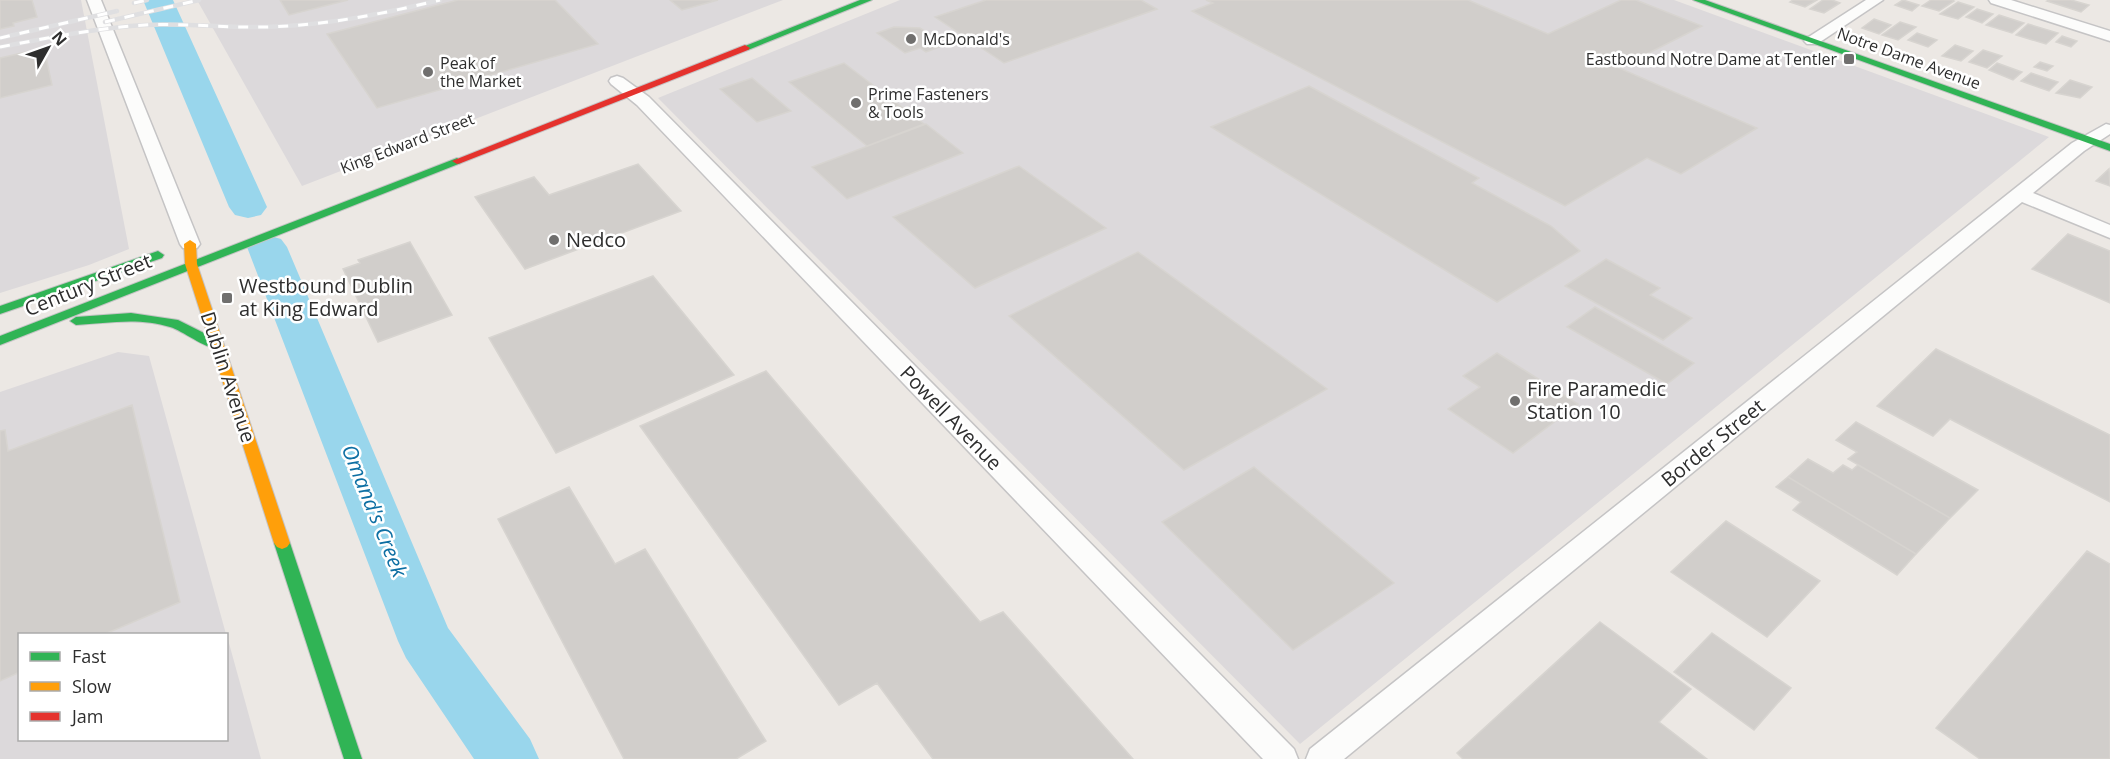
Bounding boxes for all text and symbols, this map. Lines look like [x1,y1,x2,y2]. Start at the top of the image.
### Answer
north arrow [18,18,78,78]
street label: Notre Dame Avenue [1834,22,1984,94]
text: N [47,26,72,50]
place label: McDonald's [923,28,1010,50]
marker: McDonald's [904,32,918,46]
place label: Eastbound Notre Dame at Tentler [1586,48,1837,70]
place label: Peak of the Market [440,52,522,92]
marker: Eastbound Notre Dame at Tentler [1842,52,1856,66]
marker: Peak of the Market [421,65,435,79]
place label: Prime Fasteners & Tools [868,83,989,123]
marker: Prime Fasteners & Tools [849,96,863,110]
street label: King Edward Street [337,107,477,179]
place label: Nedco [566,226,626,253]
marker: Nedco [547,233,561,247]
street label: Century Street [20,247,155,322]
place label: Westbound Dublin at King Edward [239,272,413,322]
marker: Westbound Dublin at King Edward [220,291,234,305]
street label: Dublin Avenue [195,308,262,446]
street label: Powell Avenue [895,359,1008,476]
place label: Fire Paramedic Station 10 [1527,375,1666,425]
street label: Border Street [1655,393,1770,493]
marker: Fire Paramedic Station 10 [1508,394,1522,408]
water label: Omand's Creek [336,440,414,582]
legend [18,633,228,741]
text: Fast [72,644,106,668]
text: Slow [72,674,111,698]
text: Jam [70,704,104,728]

